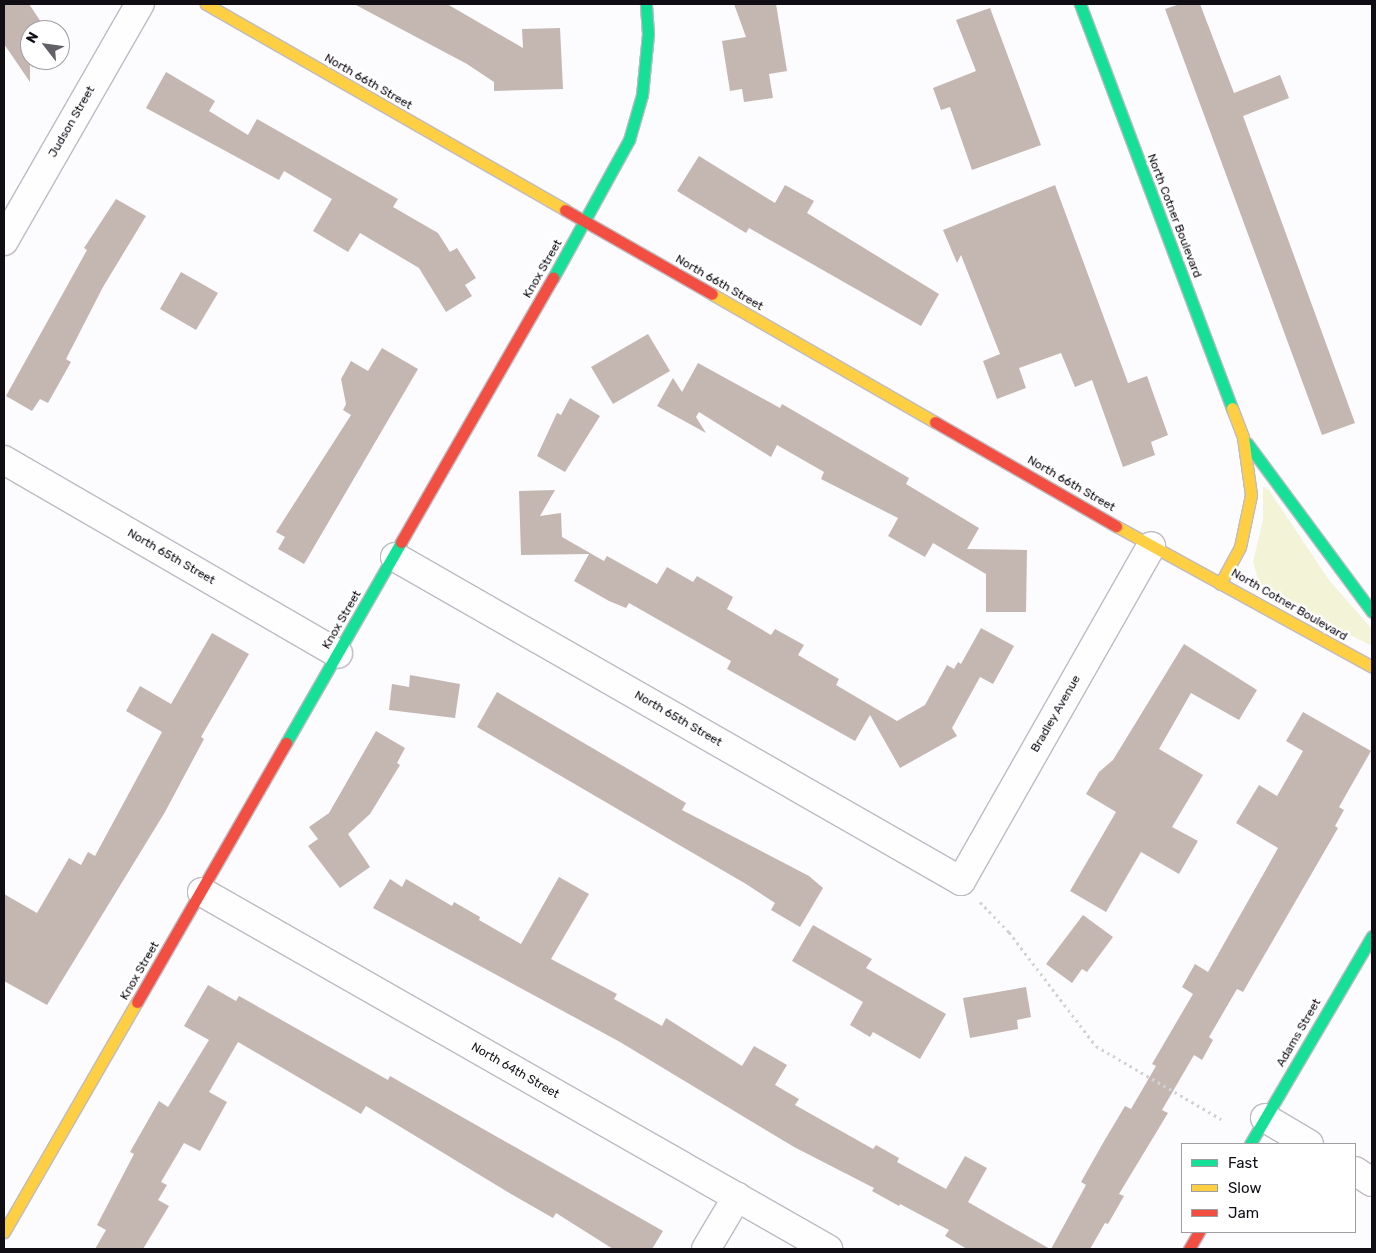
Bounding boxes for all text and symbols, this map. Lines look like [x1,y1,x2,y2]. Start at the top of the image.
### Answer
north arrow [20,20,70,70]
text: N [23,29,42,46]
street label: North 66th Street [322,51,414,113]
street label: Judson Street [46,84,98,160]
street label: North Cotner Boulevard [1144,152,1204,280]
street label: Knox Street [520,237,566,301]
street label: North 66th Street [673,252,765,314]
street label: North 66th Street [1025,453,1117,515]
street label: North 65th Street [125,526,217,588]
street label: North Cotner Boulevard [1228,566,1350,644]
street label: Knox Street [319,588,365,652]
street label: Bradley Avenue [1028,673,1084,755]
street label: North 65th Street [632,688,724,750]
street label: Knox Street [117,939,163,1003]
street label: Adams Street [1274,996,1324,1070]
street label: North 64th Street [469,1040,561,1102]
legend [1181,1143,1356,1233]
text: Fast [1228,1154,1258,1172]
text: Slow [1228,1179,1261,1197]
text: Jam [1228,1204,1259,1222]

